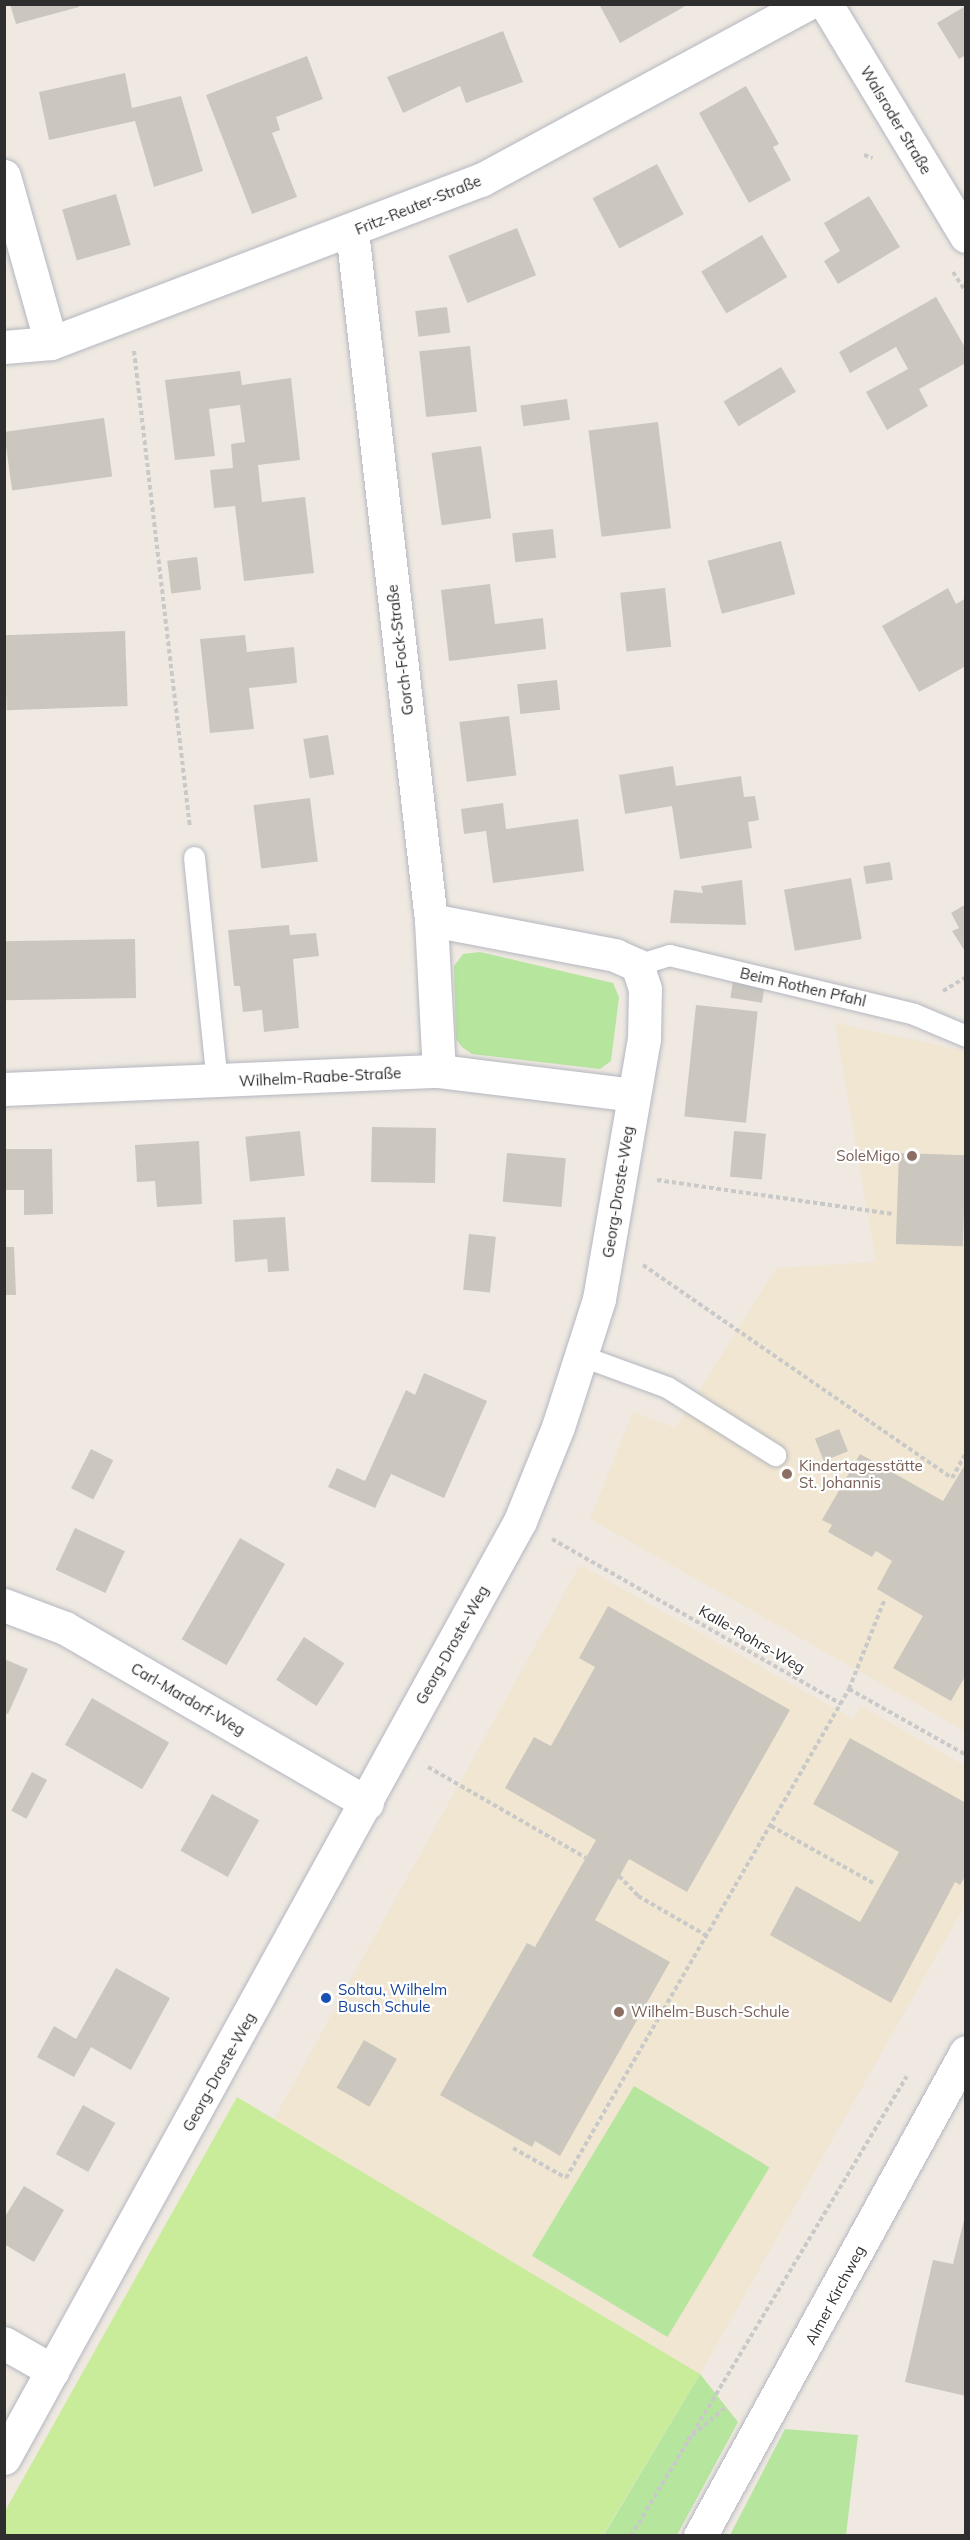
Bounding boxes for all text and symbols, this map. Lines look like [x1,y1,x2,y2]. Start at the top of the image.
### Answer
street label: Walsroder Straße [857,63,935,177]
street label: Fritz-Reuter-Straße [352,171,484,239]
street label: Gorch-Fock-Straße [383,584,417,716]
street label: Beim Rothen Pfahl [738,964,868,1010]
street label: Wilhelm-Raabe-Straße [238,1064,402,1090]
street label: Georg-Droste-Weg [599,1125,637,1259]
place label: SoleMigo [836,1147,900,1165]
marker: SoleMigo [905,1149,919,1163]
place label: Kindertagesstätte St. Johannis [799,1456,923,1491]
marker: Kindertagesstätte St. Johannis [780,1467,794,1481]
street label: Georg-Droste-Weg [412,1582,492,1708]
street label: Kalle-Rohrs-Weg [696,1601,808,1677]
street label: Carl-Mardorf-Weg [128,1659,248,1739]
place label: Soltau, Wilhelm Busch Schule [338,1980,447,2015]
marker: Soltau, Wilhelm Busch Schule [319,1991,333,2005]
place label: Wilhelm-Busch-Schule [631,2003,790,2021]
marker: Wilhelm-Busch-Schule [612,2005,626,2019]
street label: Georg-Droste-Weg [179,2009,259,2135]
street label: Almer Kirchweg [801,2242,869,2348]

